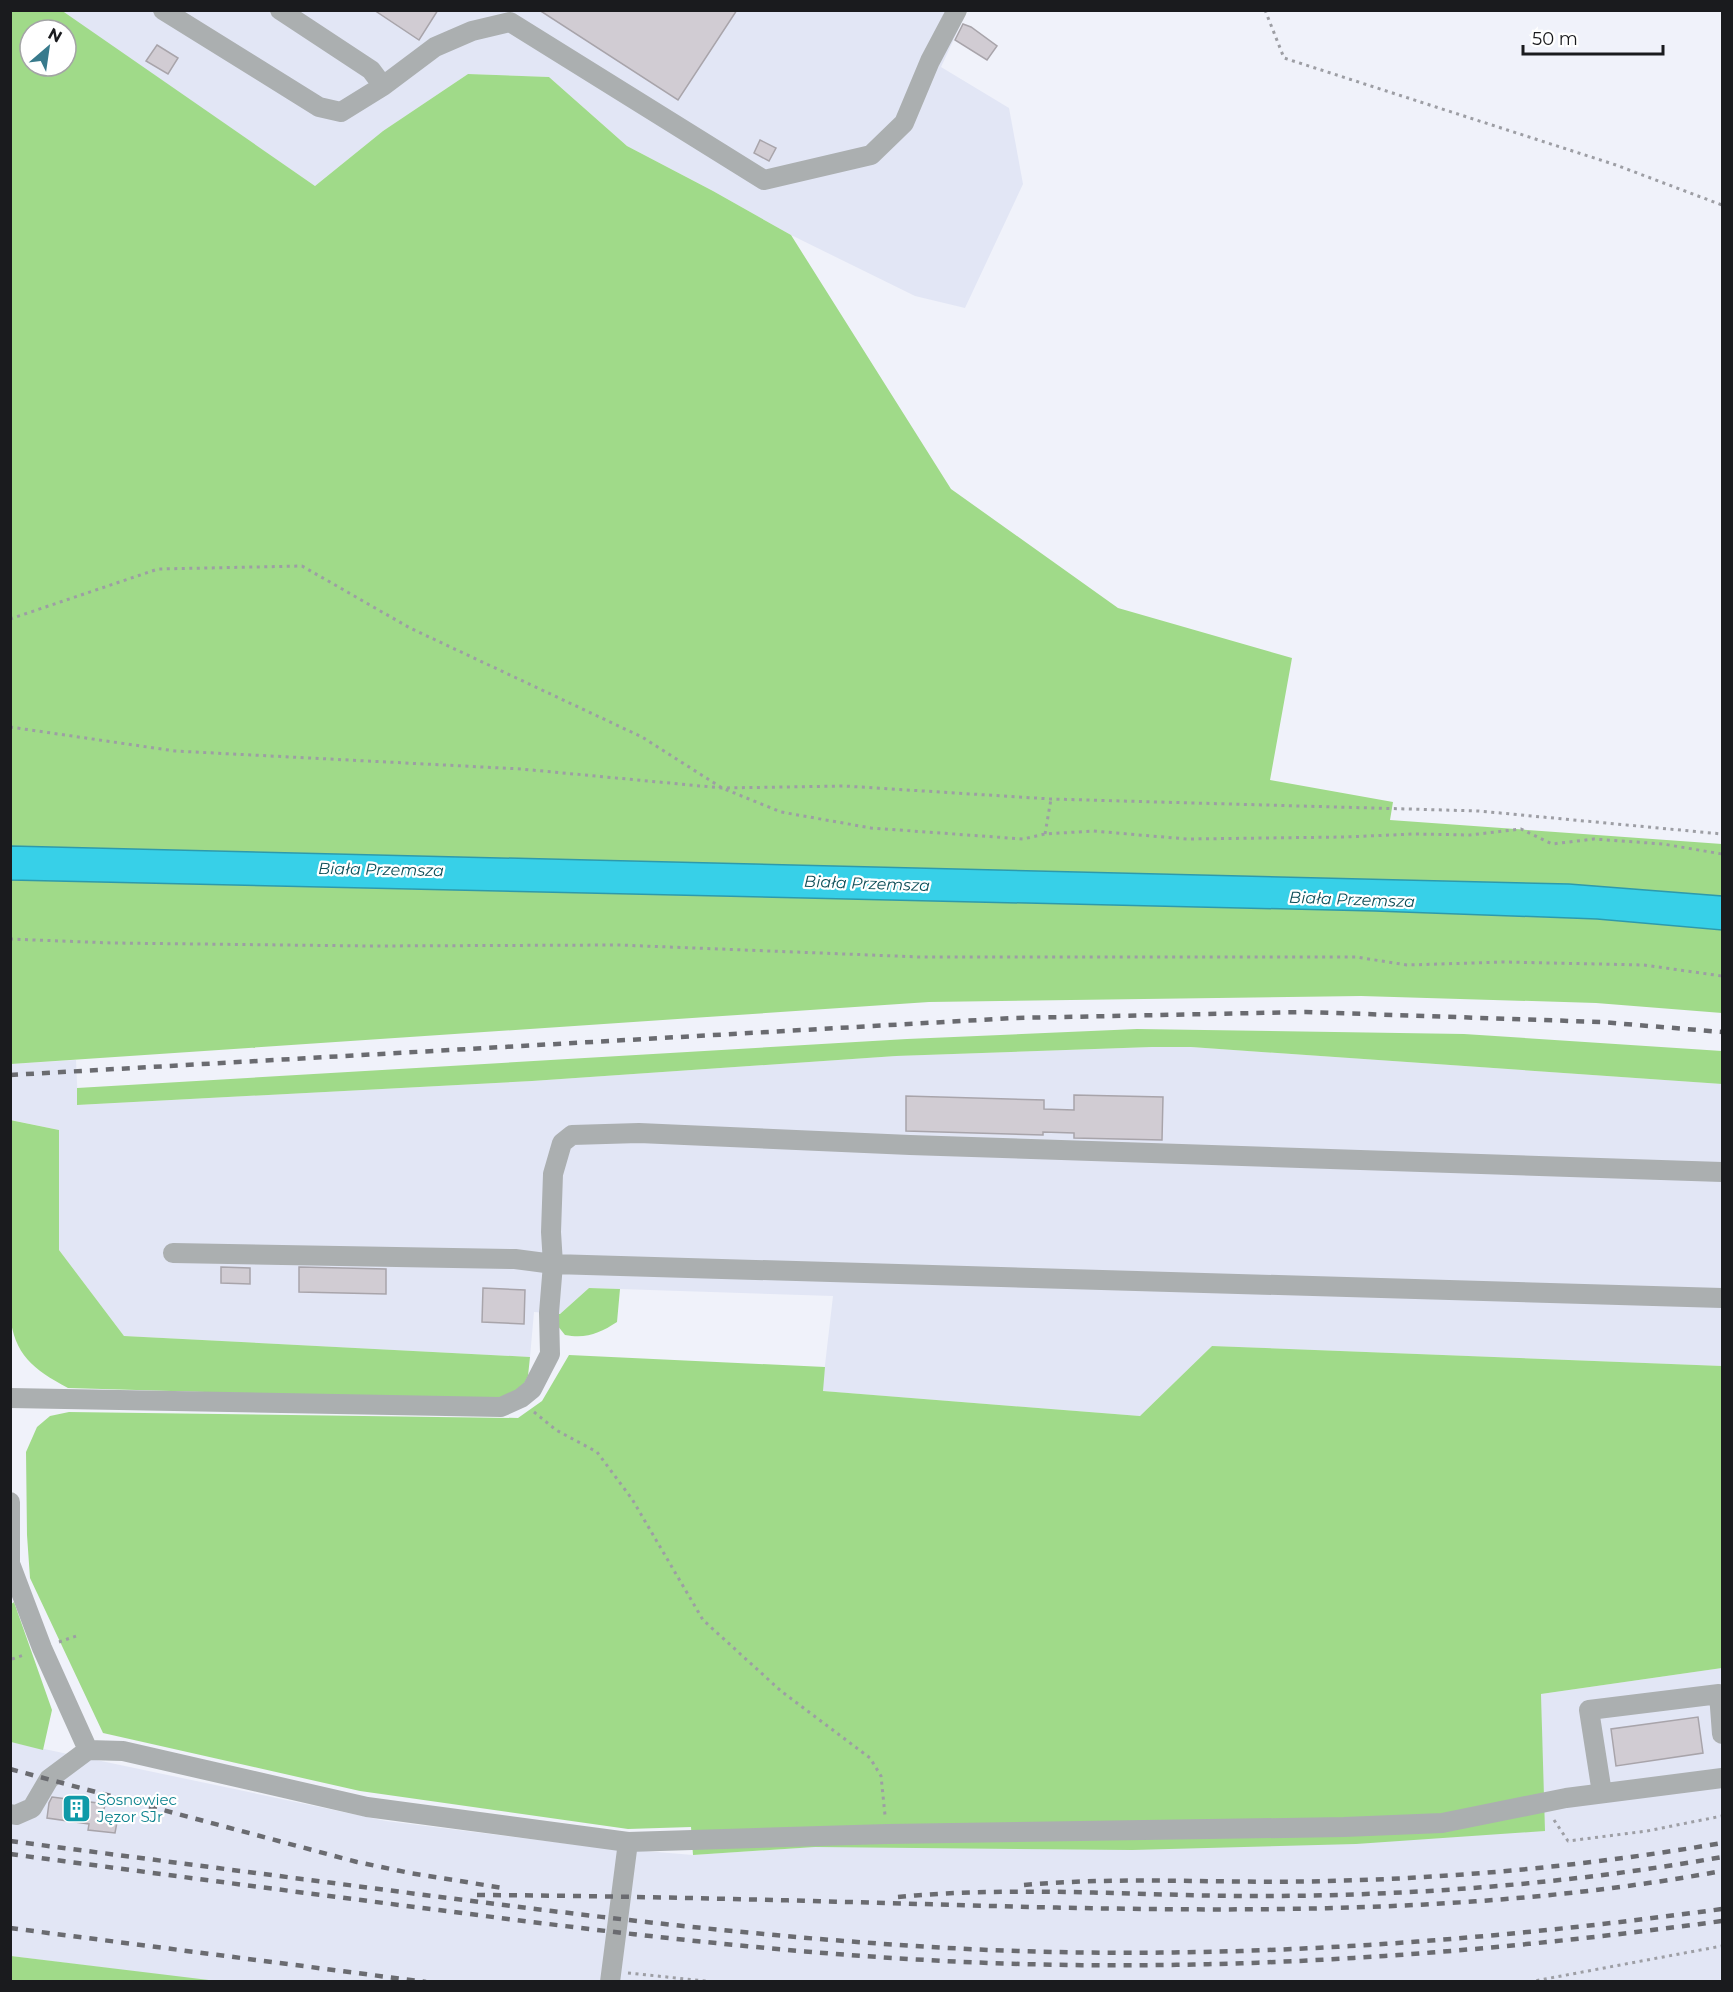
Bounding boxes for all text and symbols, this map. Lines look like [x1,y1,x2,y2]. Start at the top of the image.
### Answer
north arrow [18,18,78,78]
scale bar [1523,18,1662,56]
text: N [45,24,65,47]
text: 50 m [1532,28,1578,50]
water label: Biała Przemsza [318,859,444,880]
water label: Biała Przemsza [804,872,930,895]
water label: Biała Przemsza [1289,888,1415,911]
place label: Sosnowiec Jęzor SJr [96,1790,177,1826]
building icon: Sosnowiec Jęzor SJr [60,1793,92,1825]

